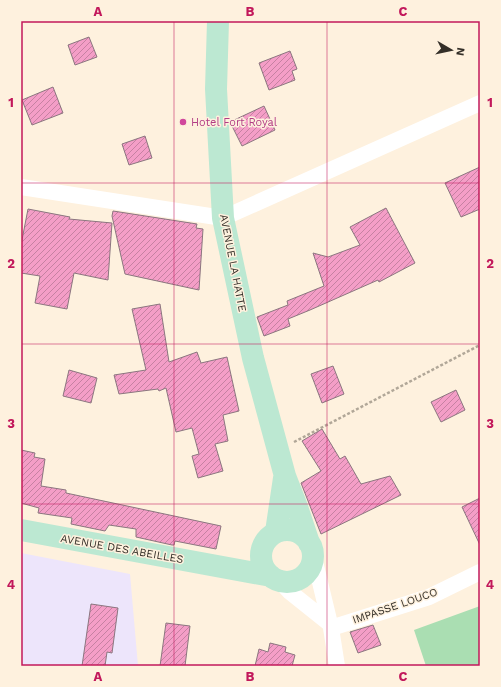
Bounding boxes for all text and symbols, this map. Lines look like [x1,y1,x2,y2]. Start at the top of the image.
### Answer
text: A [94,4,103,19]
text: B [246,4,255,19]
text: C [399,4,408,19]
north arrow [431,30,471,70]
text: N [453,46,467,57]
text: 1 [8,95,14,110]
text: 1 [487,95,493,110]
place label: Hotel Fort Royal [191,116,278,129]
marker: Hotel Fort Royal [178,117,188,127]
street label: AVENUE LA HATTE [217,213,249,313]
text: 2 [7,256,15,271]
text: 2 [486,256,494,271]
text: 3 [7,416,15,431]
text: 3 [486,416,494,431]
street label: AVENUE DES ABEILLES [59,532,185,566]
text: 4 [7,577,16,592]
text: 4 [486,577,495,592]
street label: IMPASSE LOUCO [351,585,439,627]
text: A [94,669,103,684]
text: B [246,669,255,684]
text: C [399,669,408,684]

